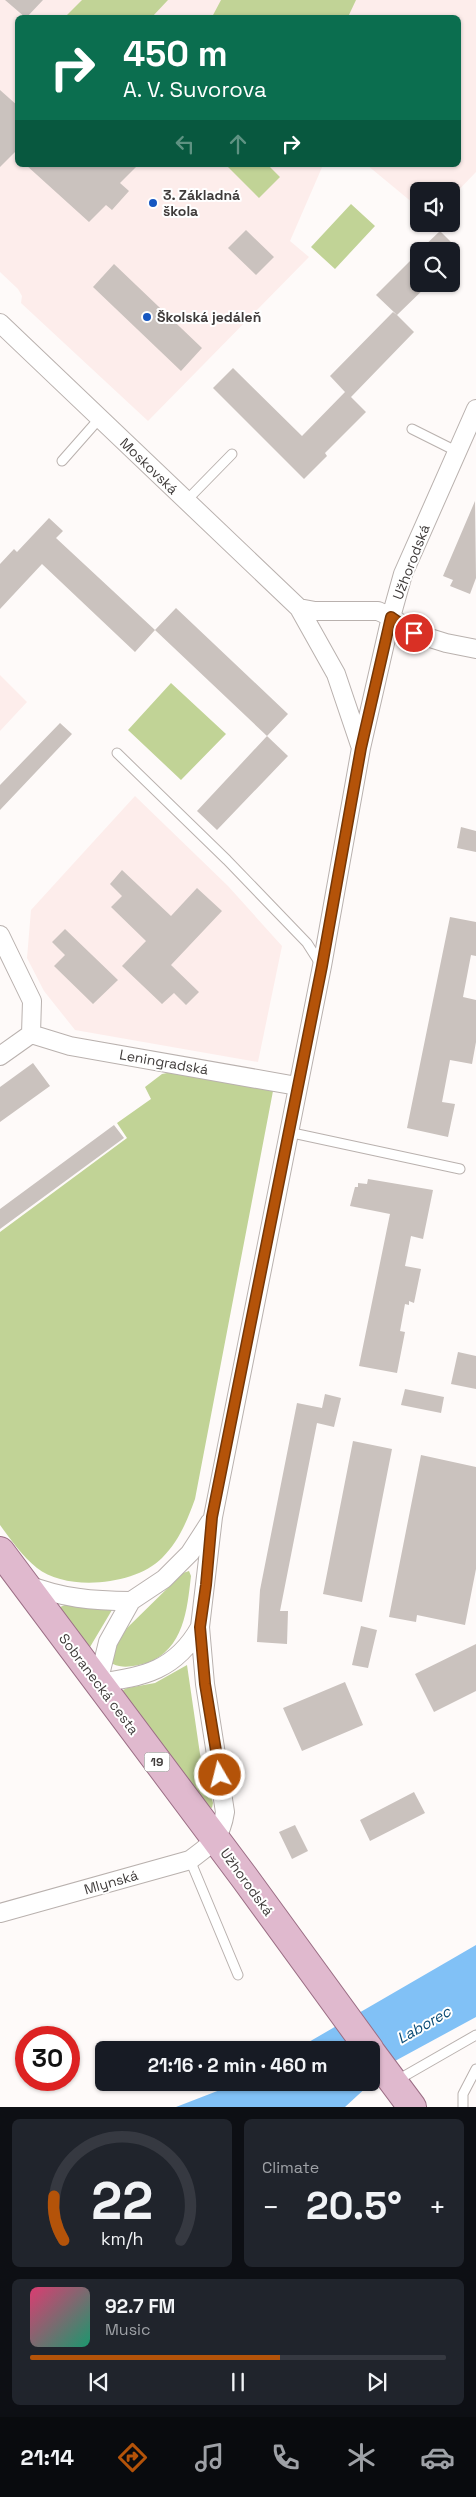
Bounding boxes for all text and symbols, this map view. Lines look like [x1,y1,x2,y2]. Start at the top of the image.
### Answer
text: 450 m [123,32,228,76]
icon: right [40,35,105,100]
text: A. V. Suvorova [123,75,267,103]
icon: left [171,130,199,158]
icon: ahead [224,130,252,158]
icon: right [277,130,305,158]
map controls [410,182,460,292]
button: sound [410,182,460,232]
place label: 3. Základná škola [163,186,240,220]
marker: 3. Základná škola [147,197,159,209]
button: search [410,242,460,292]
place label: Školská jedáleň [157,308,261,326]
marker: Školská jedáleň [141,311,153,323]
street label: Moskovská [116,434,182,498]
street label: Užhorodská [388,522,434,602]
pin [393,612,435,654]
icon: arrive [400,619,428,647]
street label: Leningradská [118,1045,210,1079]
street label: Sobranecká cesta [55,1630,143,1738]
position arrow [193,1748,245,1800]
road number: 19 [144,1752,170,1771]
street label: Užhorodská [216,1845,278,1919]
street label: Mlynská [82,1866,140,1898]
water label: Laborec [393,2001,455,2048]
speed limit sign: 30 [15,2026,80,2091]
text: 21:16 · 2 min · 460 m [148,2053,327,2078]
text: Climate [262,2157,319,2178]
text: 22 [91,2168,153,2234]
text: 20.5° [306,2182,402,2230]
text: − [262,2189,279,2225]
text: + [429,2189,446,2225]
text: km/h [101,2227,143,2250]
text: 92.7 FM [105,2294,175,2319]
text: Music [105,2319,151,2340]
icon: previous [85,2368,113,2396]
icon: pause [224,2368,252,2396]
icon: next [363,2368,391,2396]
icon: directions [115,2440,150,2475]
icon: music [192,2440,227,2475]
icon: phone [268,2440,303,2475]
icon: climate [344,2440,379,2475]
icon: car [420,2440,455,2475]
text: 21:14 [21,2443,74,2471]

